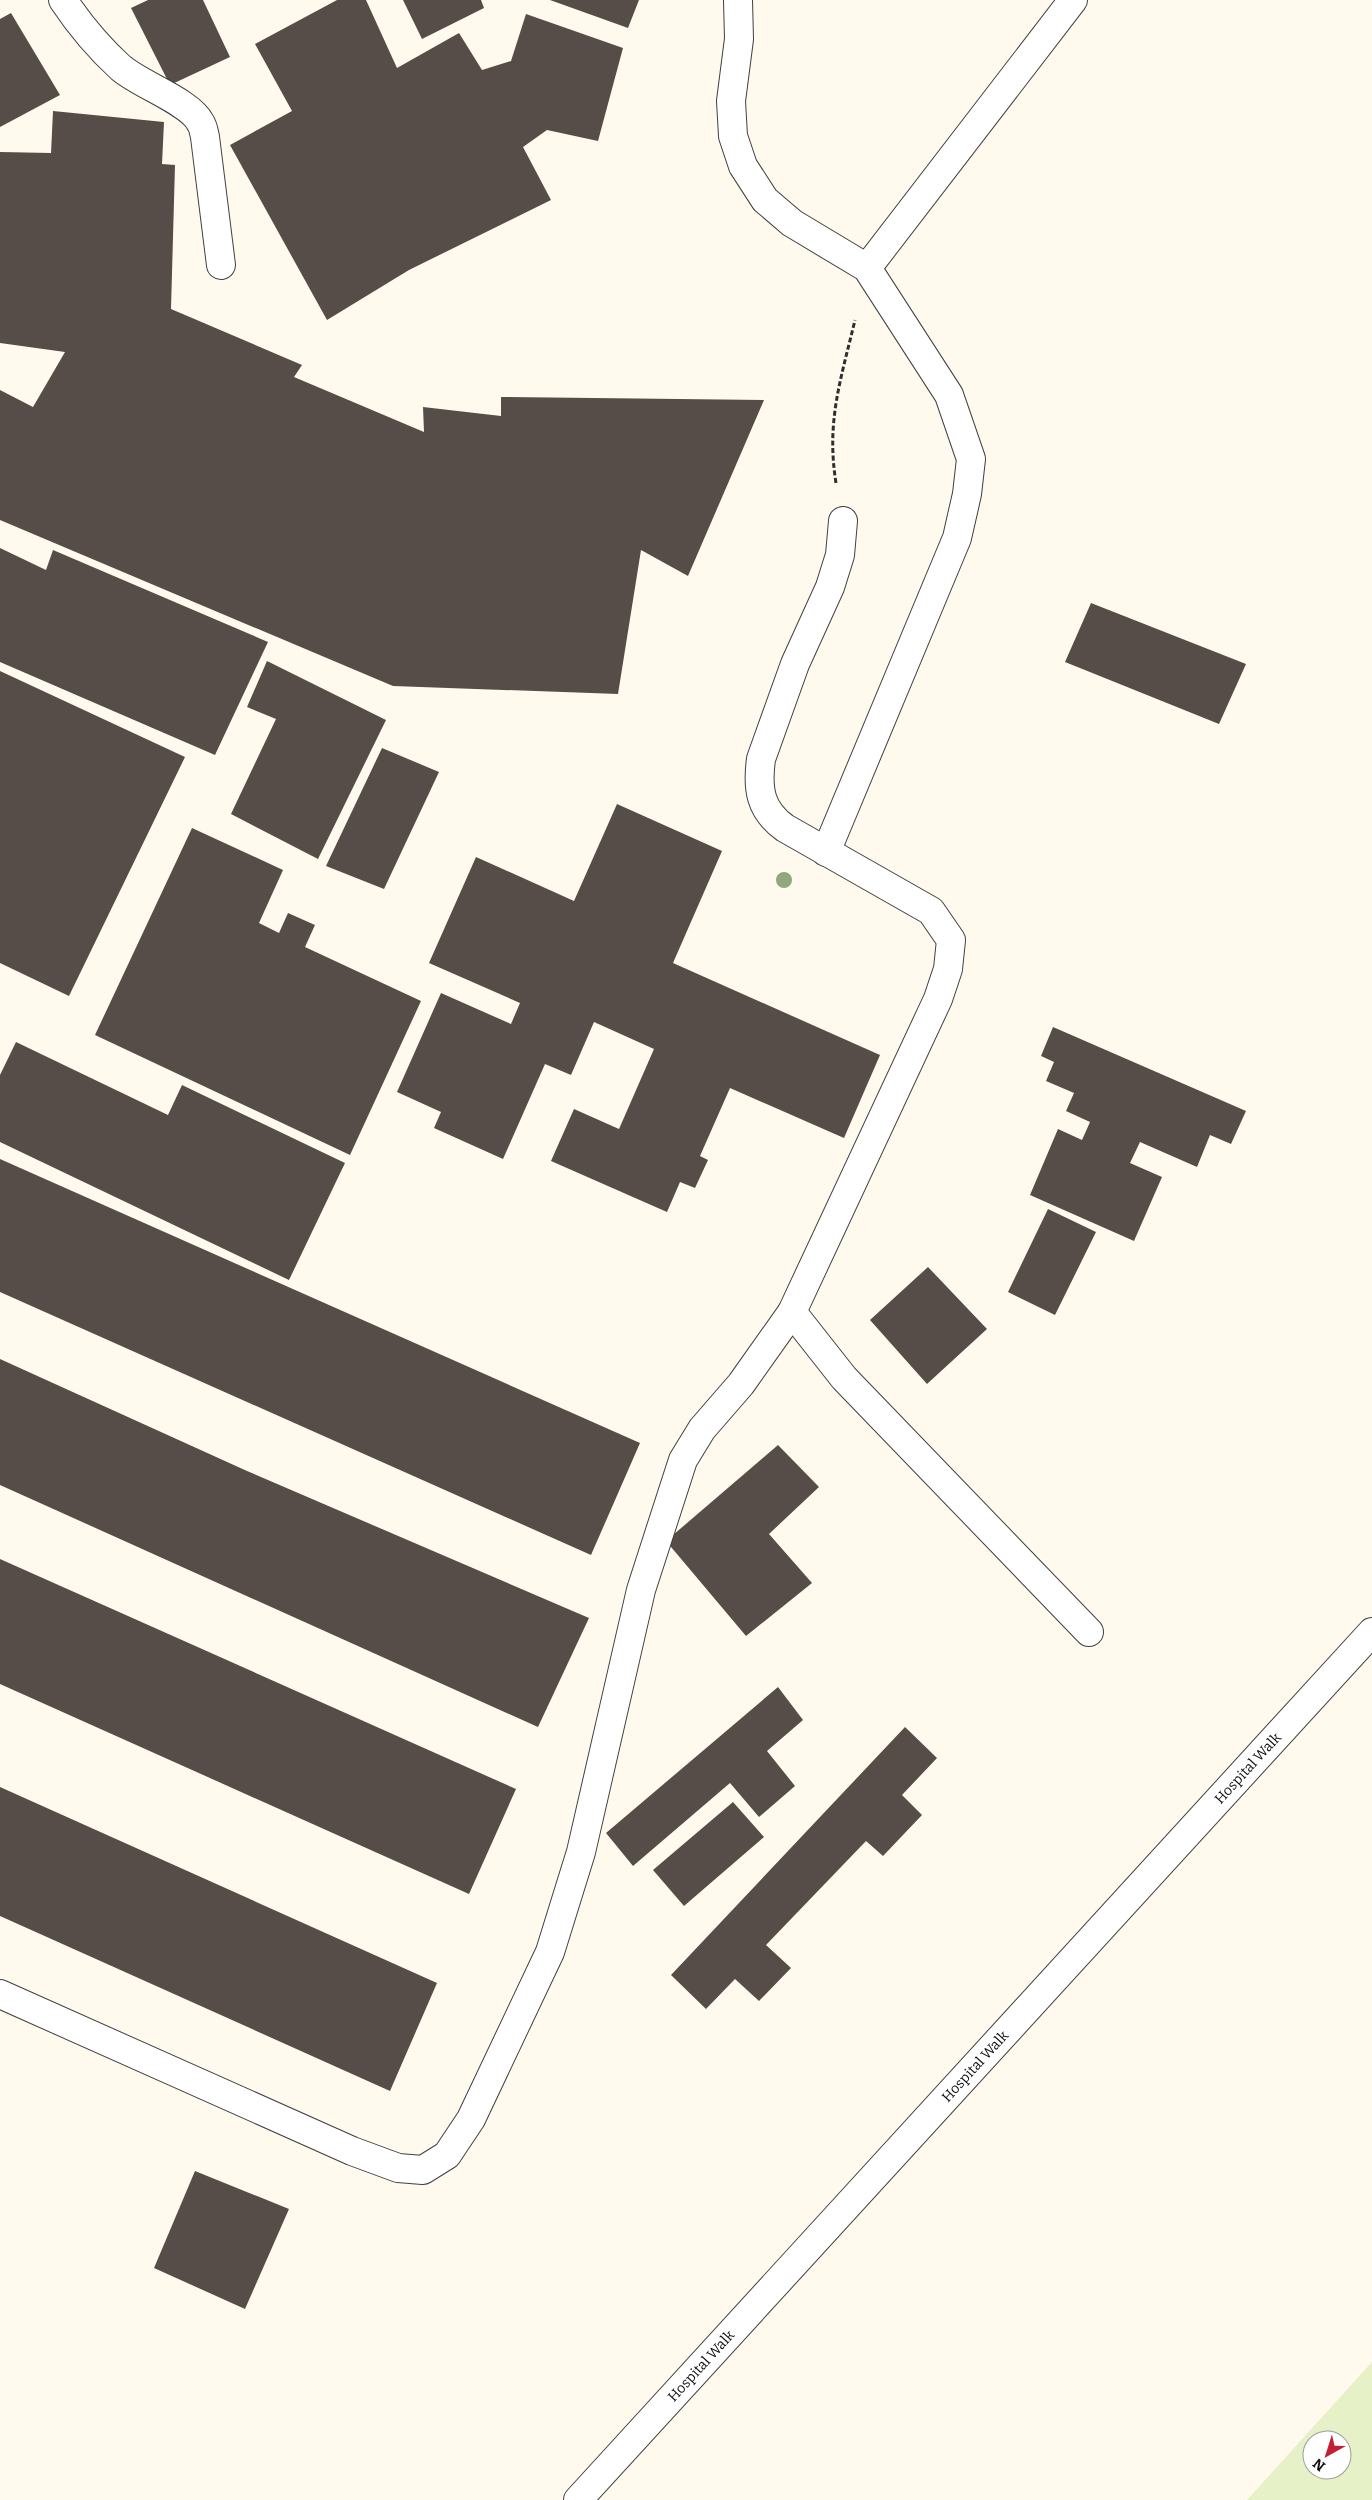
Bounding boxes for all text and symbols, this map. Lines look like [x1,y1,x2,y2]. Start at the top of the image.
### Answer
street label: Hospital Walk [1211,1729,1284,1807]
street label: Hospital Walk [938,2027,1012,2105]
street label: Hospital Walk [664,2327,738,2405]
north arrow [1302,2430,1352,2480]
text: N [1309,2455,1329,2475]

